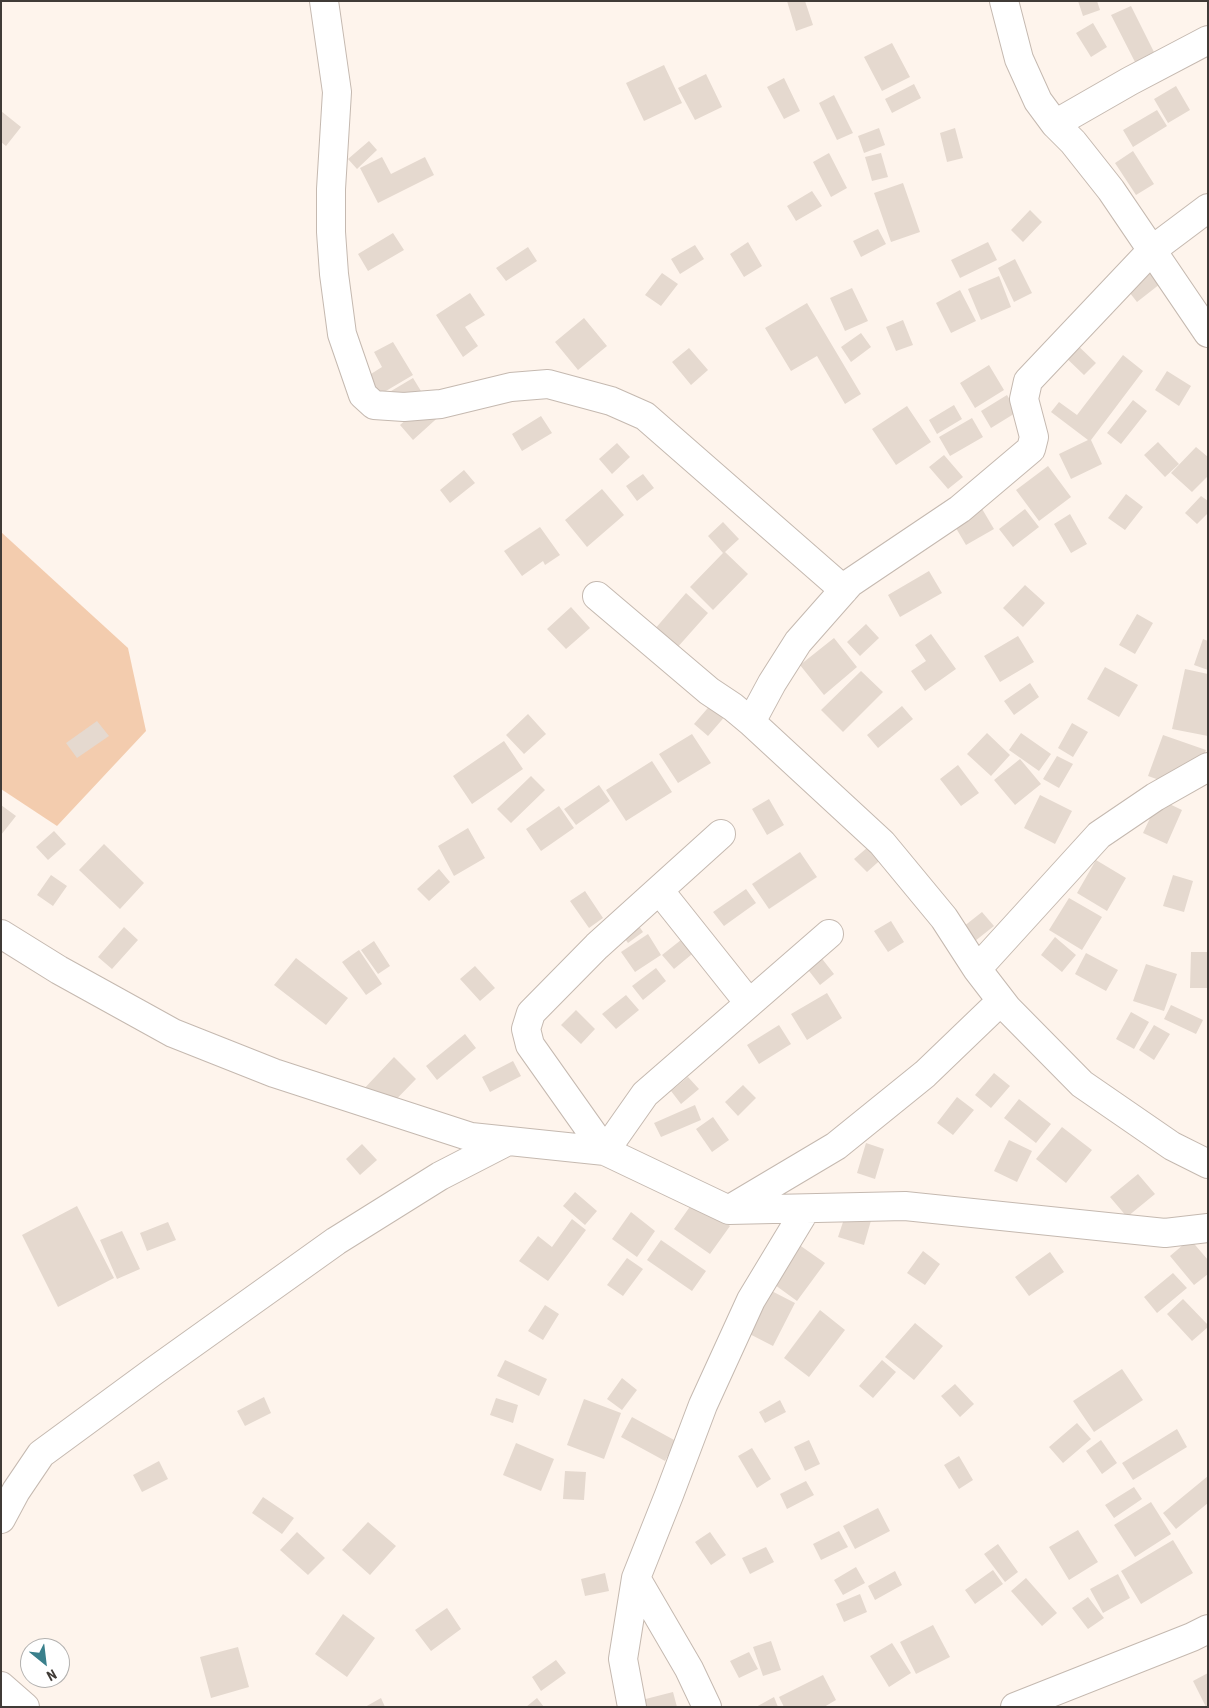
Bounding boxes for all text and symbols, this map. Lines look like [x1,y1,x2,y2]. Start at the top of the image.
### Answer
north arrow [20,1638,70,1688]
text: N [44,1666,59,1684]

